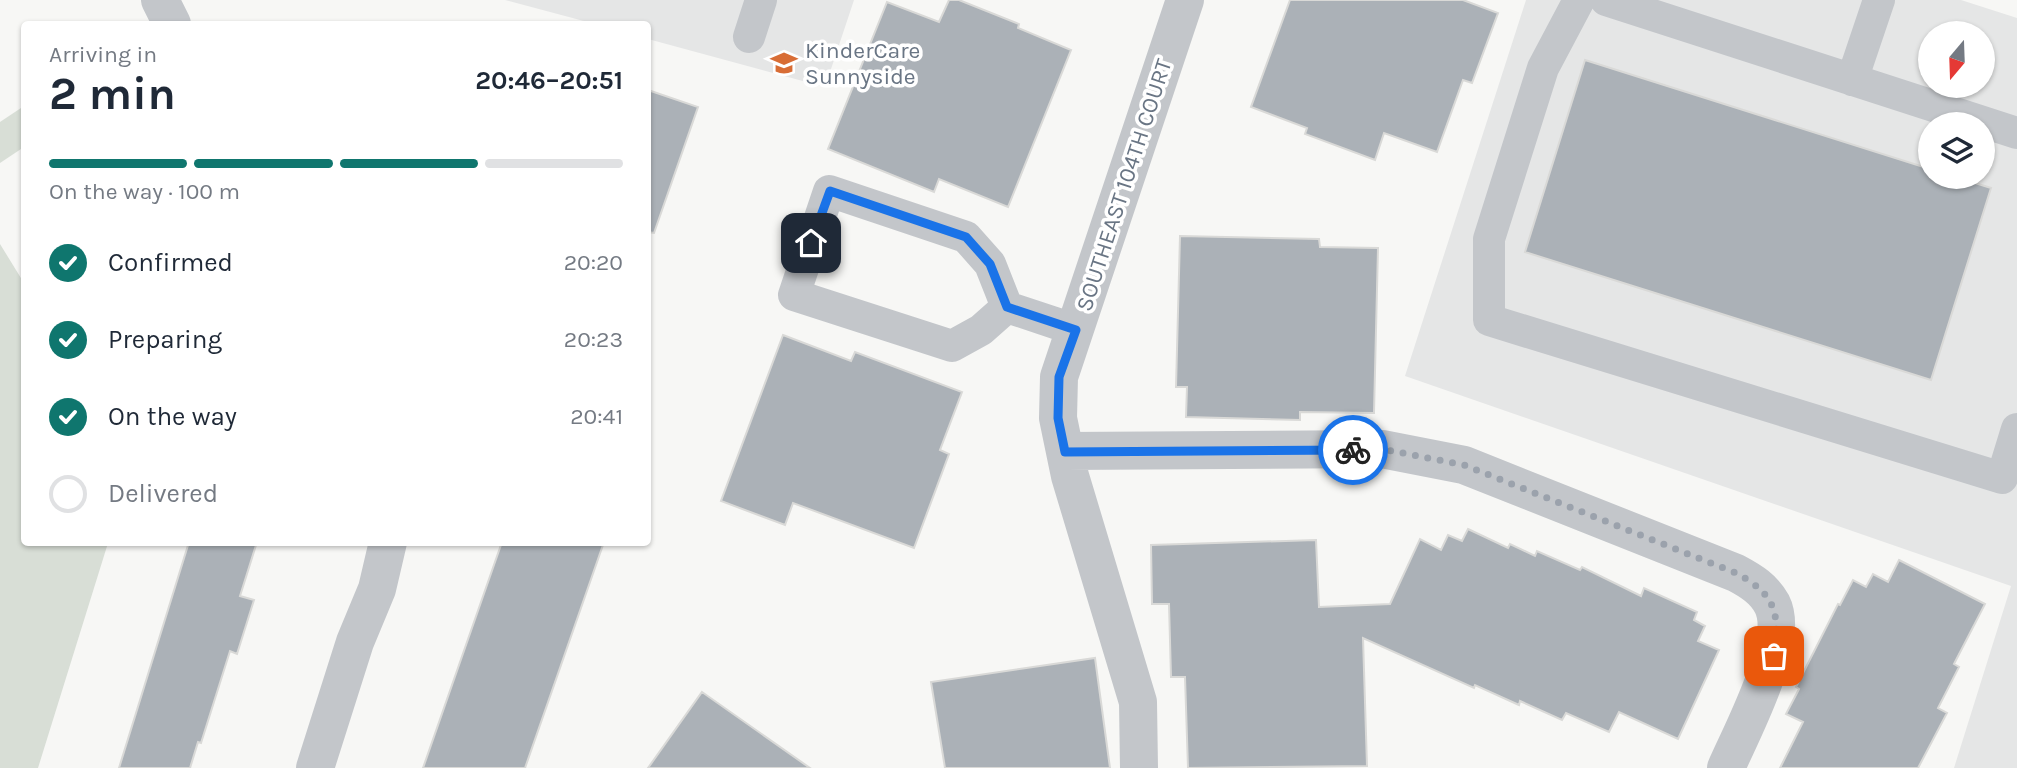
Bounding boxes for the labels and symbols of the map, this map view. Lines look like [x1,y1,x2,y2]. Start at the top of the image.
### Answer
north arrow [1918,21,1995,98]
place label: KinderCare Sunnyside [805,37,920,90]
school or university icon: KinderCare Sunnyside [769,48,799,78]
street label: SOUTHEAST 104TH COURT [1070,55,1178,315]
pin [781,213,841,273]
courier [1318,415,1388,485]
pin [1744,626,1804,686]

